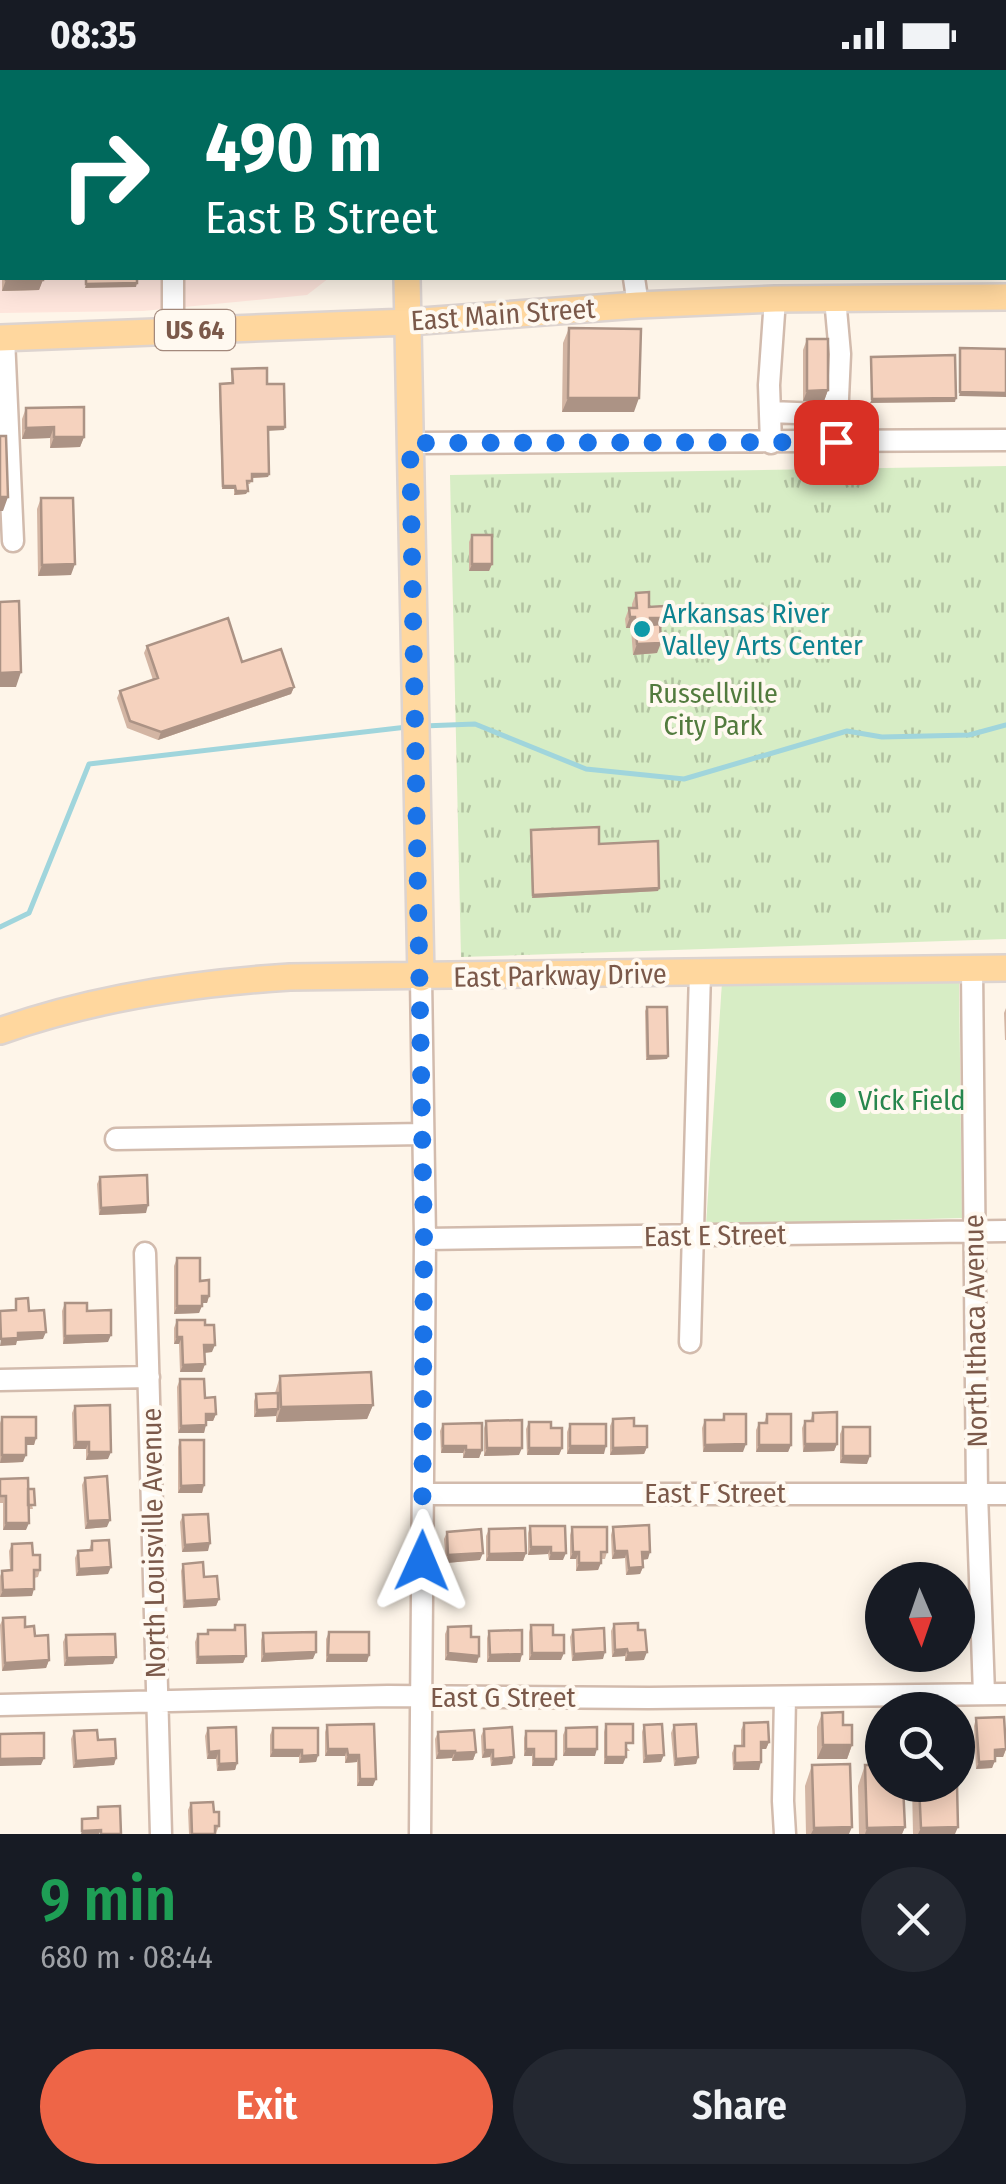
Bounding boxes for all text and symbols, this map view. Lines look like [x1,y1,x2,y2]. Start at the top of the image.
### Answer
text: 08:35 [50,12,137,58]
text: 490 m [205,106,382,190]
icon: right [40,110,170,240]
text: East B Street [205,191,438,245]
street label: East Main Street [410,292,597,337]
road number: US 64 [155,310,235,350]
pin [794,400,879,485]
icon: arrive [809,415,864,470]
place label: Arkansas River Valley Arts Center [662,597,863,662]
marker: Arkansas River Valley Arts Center [631,618,653,640]
park label: Russellville City Park [648,677,778,742]
street label: East Parkway Drive [453,957,667,994]
place label: Vick Field [858,1084,965,1117]
marker: Vick Field [827,1089,849,1111]
street label: North Ithaca Avenue [957,1214,994,1448]
street label: East E Street [643,1218,787,1253]
street label: North Louisville Avenue [135,1407,172,1679]
street label: East F Street [644,1477,787,1510]
position arrow [370,1509,474,1613]
north arrow [865,1562,975,1672]
map controls [865,1562,975,1802]
street label: East G Street [430,1681,577,1714]
button: search [865,1692,975,1802]
text: 9 min [40,1864,176,1936]
button: close [861,1867,966,1972]
text: 680 m · 08:44 [40,1938,213,1976]
button: Exit [40,2049,493,2164]
button: Share [513,2049,966,2164]

